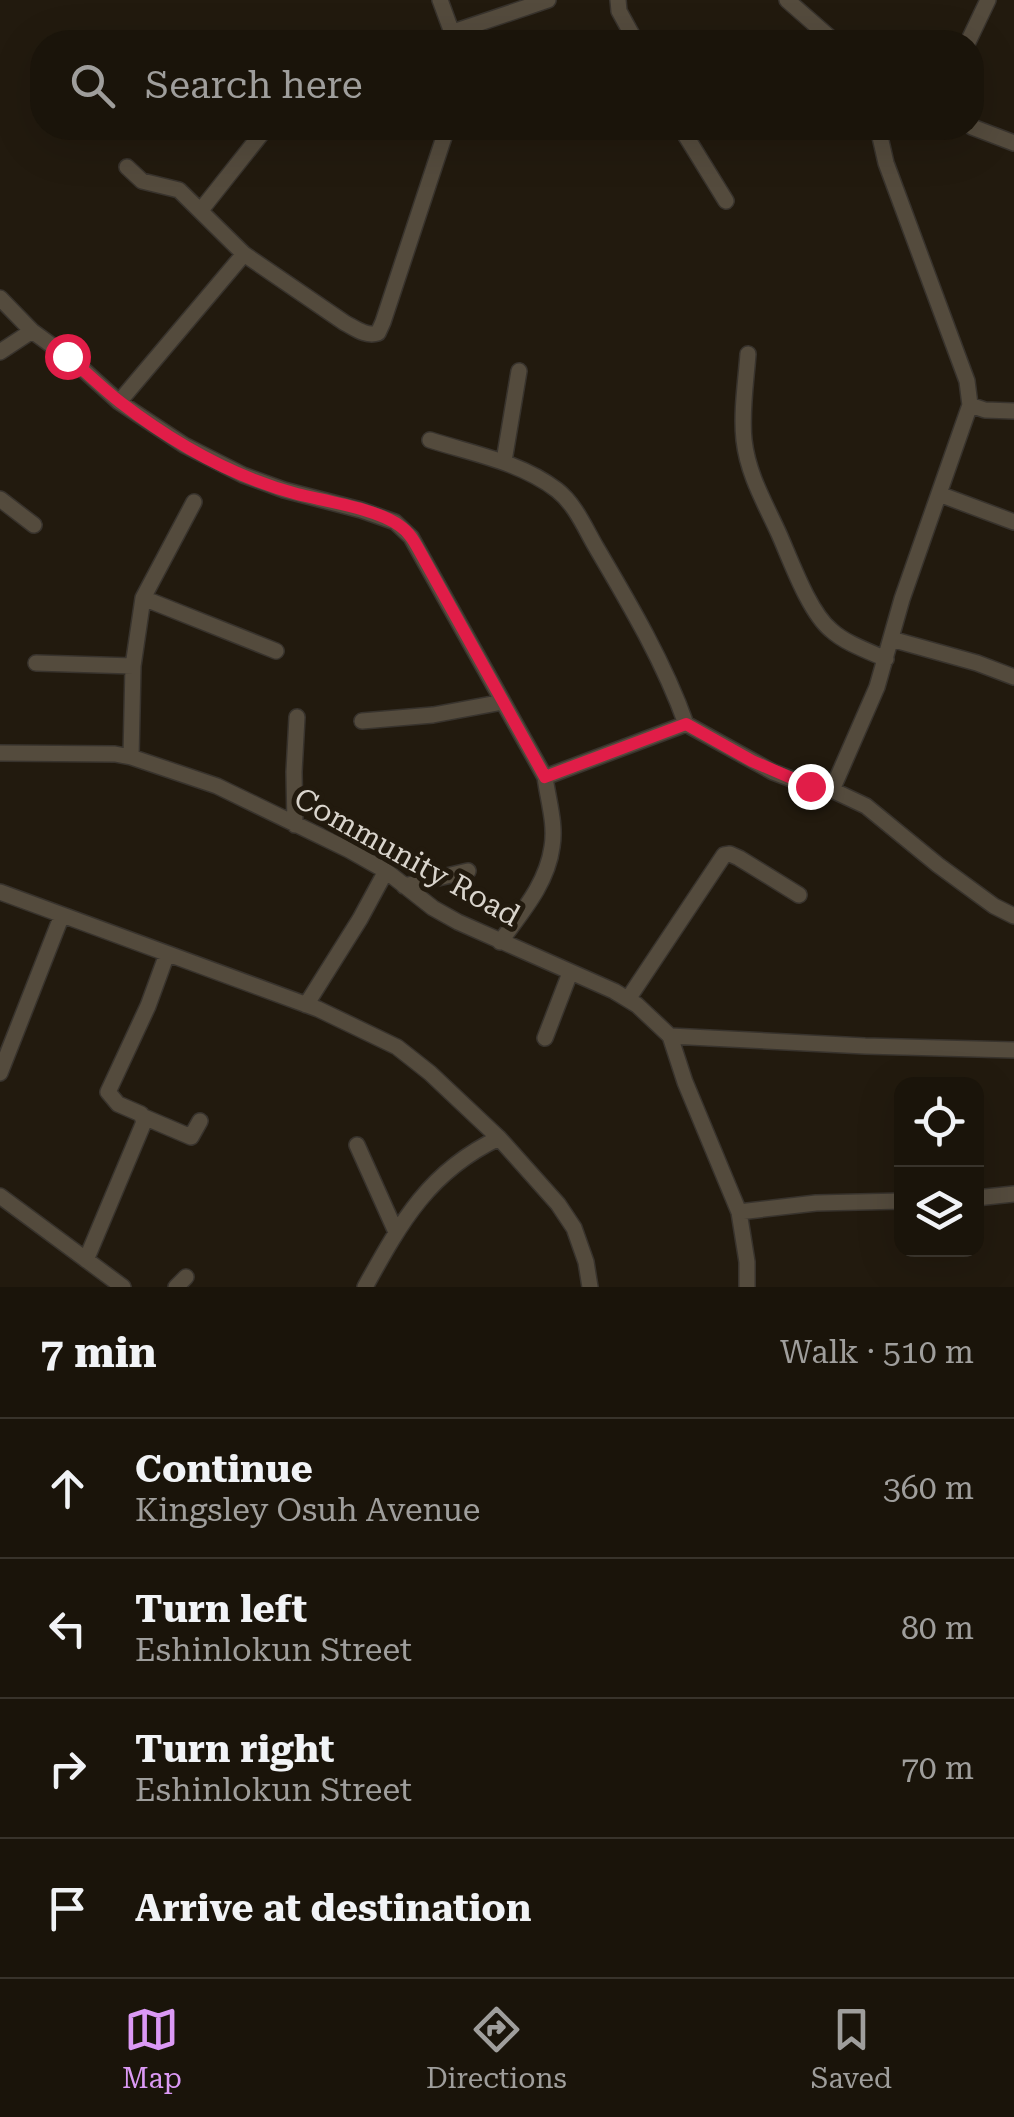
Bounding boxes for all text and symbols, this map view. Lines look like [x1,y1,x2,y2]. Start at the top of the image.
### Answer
search box [30,30,984,140]
icon: search [65,58,120,113]
text: Search here [145,63,363,107]
route start [45,334,91,380]
route end [788,764,834,810]
street label: Community Road [288,780,526,933]
map controls [894,1077,984,1257]
button: locate [894,1077,984,1167]
button: layers [894,1167,984,1257]
text: 7 min [40,1328,157,1377]
text: Walk · 510 m [780,1333,974,1371]
text: Continue [135,1447,313,1491]
icon: ahead [40,1461,95,1516]
text: 360 m [883,1469,974,1507]
text: Kingsley Osuh Avenue [135,1491,480,1529]
text: Turn left [135,1587,307,1631]
icon: left [40,1601,95,1656]
text: 80 m [901,1609,974,1647]
text: Eshinlokun Street [135,1631,412,1669]
text: Turn right [135,1727,334,1771]
icon: right [40,1741,95,1796]
text: 70 m [901,1749,974,1787]
text: Eshinlokun Street [135,1771,412,1809]
icon: arrive [40,1881,95,1936]
text: Arrive at destination [135,1886,531,1930]
tab: Map [122,2002,182,2095]
tab: Directions [426,2002,567,2095]
tab: Saved [811,2002,892,2095]

